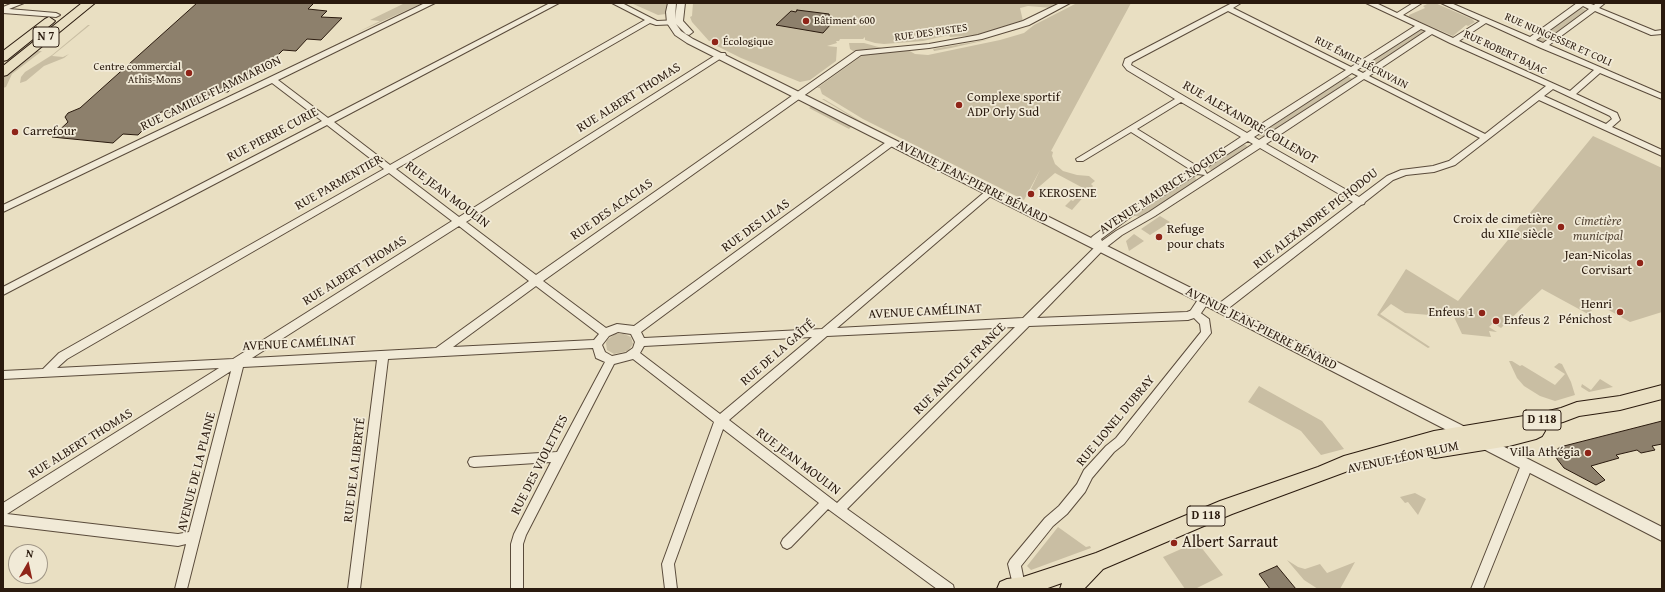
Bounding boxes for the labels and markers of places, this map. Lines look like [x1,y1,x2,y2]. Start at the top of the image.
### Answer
place label: Bâtiment 600 [814,14,875,28]
marker: Bâtiment 600 [801,16,811,26]
place label: Écologique [723,35,773,49]
marker: Écologique [710,37,720,47]
place label: Centre commercial Athis-Mons [94,60,181,86]
marker: Centre commercial Athis-Mons [184,68,194,78]
place label: Complexe sportif ADP Orly Sud [967,90,1060,121]
marker: Complexe sportif ADP Orly Sud [954,100,964,110]
place label: Carrefour [23,124,76,140]
marker: Carrefour [10,127,20,137]
place label: KEROSENE [1039,186,1097,202]
marker: KEROSENE [1026,189,1036,199]
place label: Croix de cimetière du XIIe siècle [1453,212,1553,243]
place label: Refuge pour chats [1167,222,1225,253]
marker: Croix de cimetière du XIIe siècle [1556,222,1566,232]
marker: Refuge pour chats [1154,232,1164,242]
place label: Jean-Nicolas Corvisart [1564,248,1632,279]
marker: Jean-Nicolas Corvisart [1635,258,1645,268]
place label: Henri Pénichost [1559,297,1612,328]
place label: Enfeus 1 [1429,305,1474,321]
marker: Henri Pénichost [1615,307,1625,317]
marker: Enfeus 1 [1477,308,1487,318]
place label: Enfeus 2 [1504,313,1549,329]
marker: Enfeus 2 [1491,316,1501,326]
place label: Villa Athégia [1509,445,1580,461]
marker: Villa Athégia [1583,448,1593,458]
place label: Albert Sarraut [1182,533,1278,553]
marker: Albert Sarraut [1169,538,1179,548]

